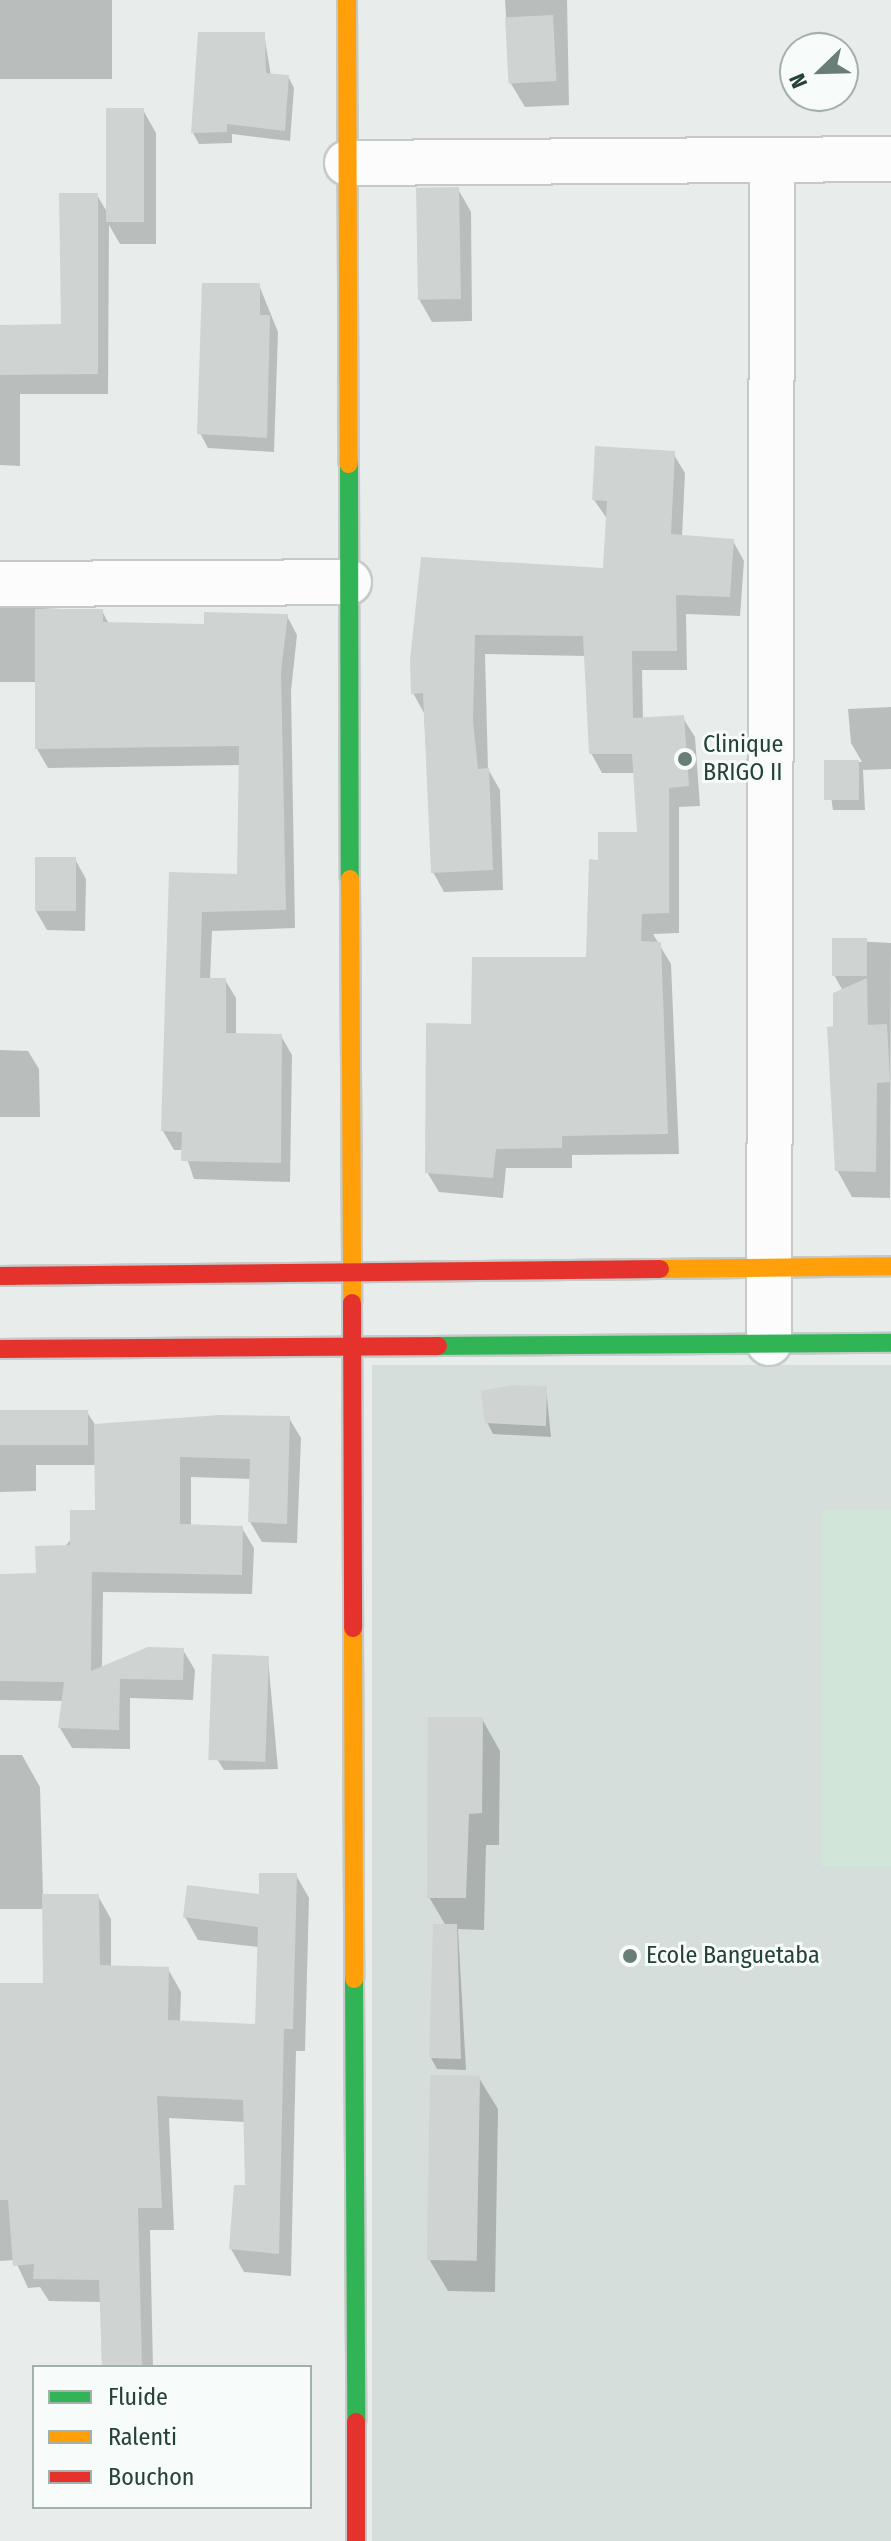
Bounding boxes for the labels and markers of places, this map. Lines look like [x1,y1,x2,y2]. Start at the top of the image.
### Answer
place label: Clinique BRIGO II [703,731,783,787]
marker: Clinique BRIGO II [674,748,696,770]
place label: Ecole Banguetaba [646,1942,820,1970]
marker: Ecole Banguetaba [621,1947,639,1965]

